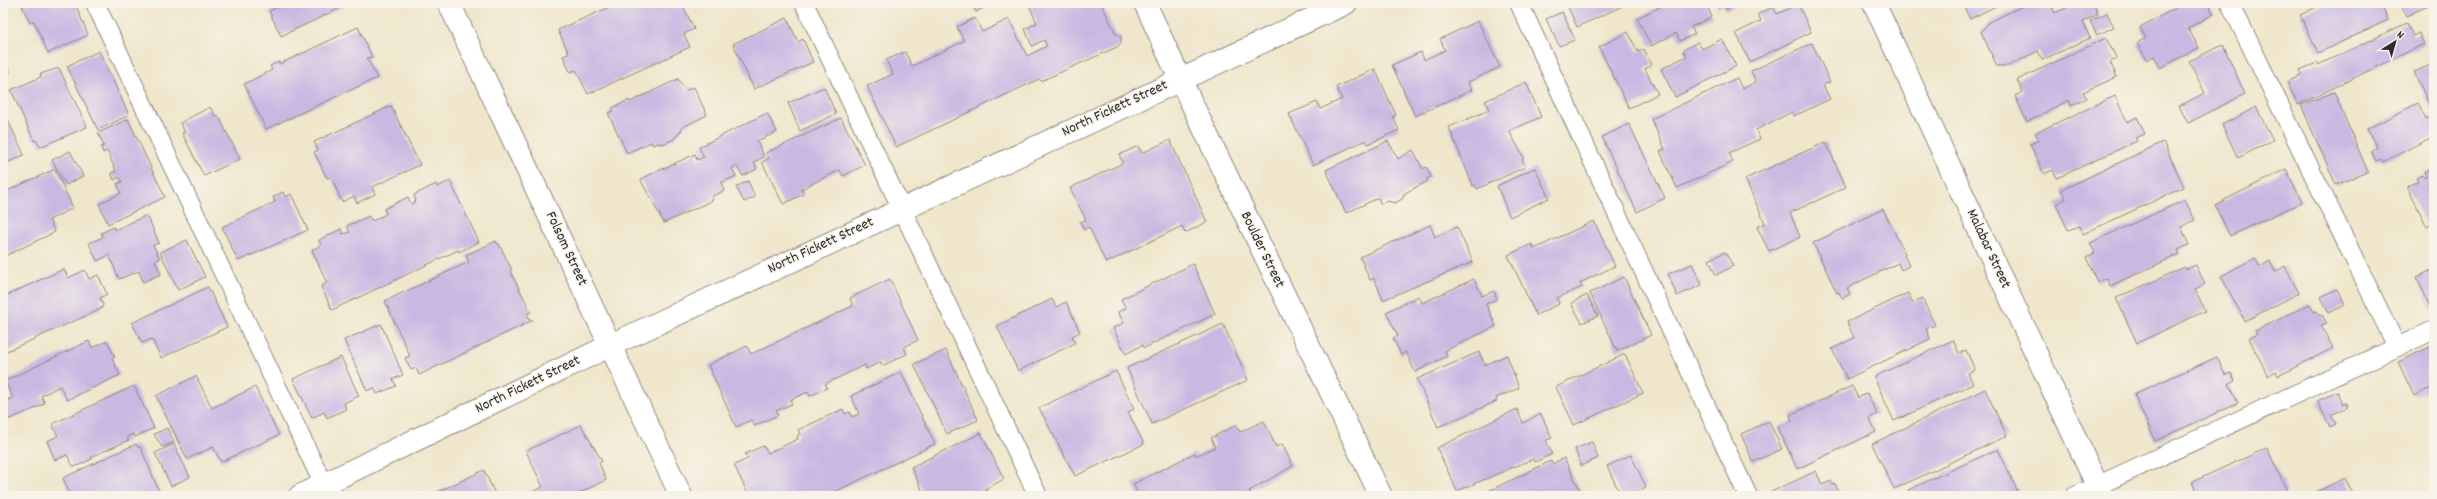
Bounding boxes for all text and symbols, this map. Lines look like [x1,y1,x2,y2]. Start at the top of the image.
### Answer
north arrow [2375,22,2415,62]
text: N [2393,28,2407,44]
street label: North Fickett Street [1058,75,1172,143]
street label: Malabar Street [1960,206,2016,293]
street label: Folsom Street [539,208,593,290]
street label: Boulder Street [1234,208,1290,292]
street label: North Fickett Street [764,212,878,280]
street label: North Fickett Street [472,350,585,420]

